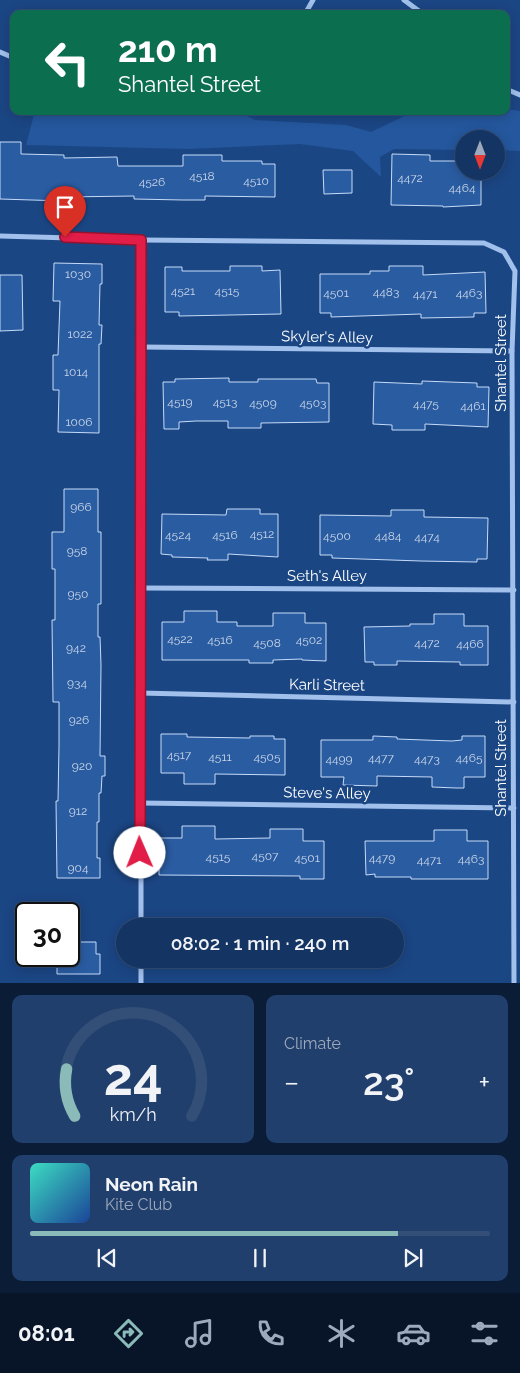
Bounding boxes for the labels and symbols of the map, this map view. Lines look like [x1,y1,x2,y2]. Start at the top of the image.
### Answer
north arrow [455,130,505,180]
house number: 4518 [189,169,215,183]
house number: 4472 [397,171,423,185]
house number: 4510 [243,174,269,188]
house number: 4526 [139,175,165,189]
house number: 4464 [449,181,476,195]
pin [44,186,86,237]
house number: 1030 [65,267,91,281]
house number: 4521 [171,284,195,298]
house number: 4515 [215,284,240,298]
house number: 4483 [373,285,399,299]
house number: 4501 [323,286,349,300]
house number: 4463 [456,286,482,300]
house number: 4471 [413,287,437,301]
street label: Shantel Street [492,314,510,412]
house number: 1022 [68,327,92,341]
street label: Skyler's Alley [281,327,373,347]
house number: 1014 [64,365,89,379]
house number: 4519 [167,395,193,409]
house number: 4513 [213,395,237,409]
house number: 4509 [249,396,277,410]
house number: 4503 [300,396,326,410]
house number: 4475 [413,397,439,411]
house number: 4461 [460,399,486,413]
house number: 1006 [65,415,93,429]
house number: 966 [70,500,92,514]
house number: 4512 [250,527,274,541]
house number: 4524 [165,528,191,542]
house number: 4516 [212,528,238,542]
house number: 4500 [323,529,351,543]
house number: 4484 [375,529,402,543]
house number: 4474 [414,530,440,544]
house number: 958 [67,544,87,558]
street label: Seth's Alley [287,567,367,585]
house number: 950 [68,587,88,601]
house number: 4522 [167,632,193,646]
house number: 4516 [207,633,233,647]
house number: 4502 [296,633,322,647]
house number: 4508 [253,636,281,650]
house number: 4472 [414,636,440,650]
house number: 4466 [456,637,484,651]
house number: 942 [66,641,86,655]
street label: Karli Street [289,675,365,695]
house number: 934 [67,676,87,690]
house number: 926 [69,713,89,727]
street label: Shantel Street [492,719,510,817]
house number: 4517 [167,748,192,762]
house number: 4511 [208,750,232,764]
house number: 4505 [254,750,281,764]
house number: 4477 [368,751,395,765]
house number: 4465 [456,751,483,765]
house number: 4499 [325,752,353,766]
house number: 4473 [414,752,440,766]
house number: 920 [72,759,92,773]
street label: Steve's Alley [283,783,371,803]
house number: 912 [69,804,87,818]
position arrow [113,826,165,878]
house number: 4507 [252,849,279,863]
house number: 4515 [206,850,231,864]
house number: 4501 [294,851,320,865]
house number: 4479 [369,851,395,865]
house number: 4463 [458,852,484,866]
house number: 4471 [417,853,441,867]
house number: 904 [68,861,89,875]
speed limit sign: 30 [15,902,80,967]

